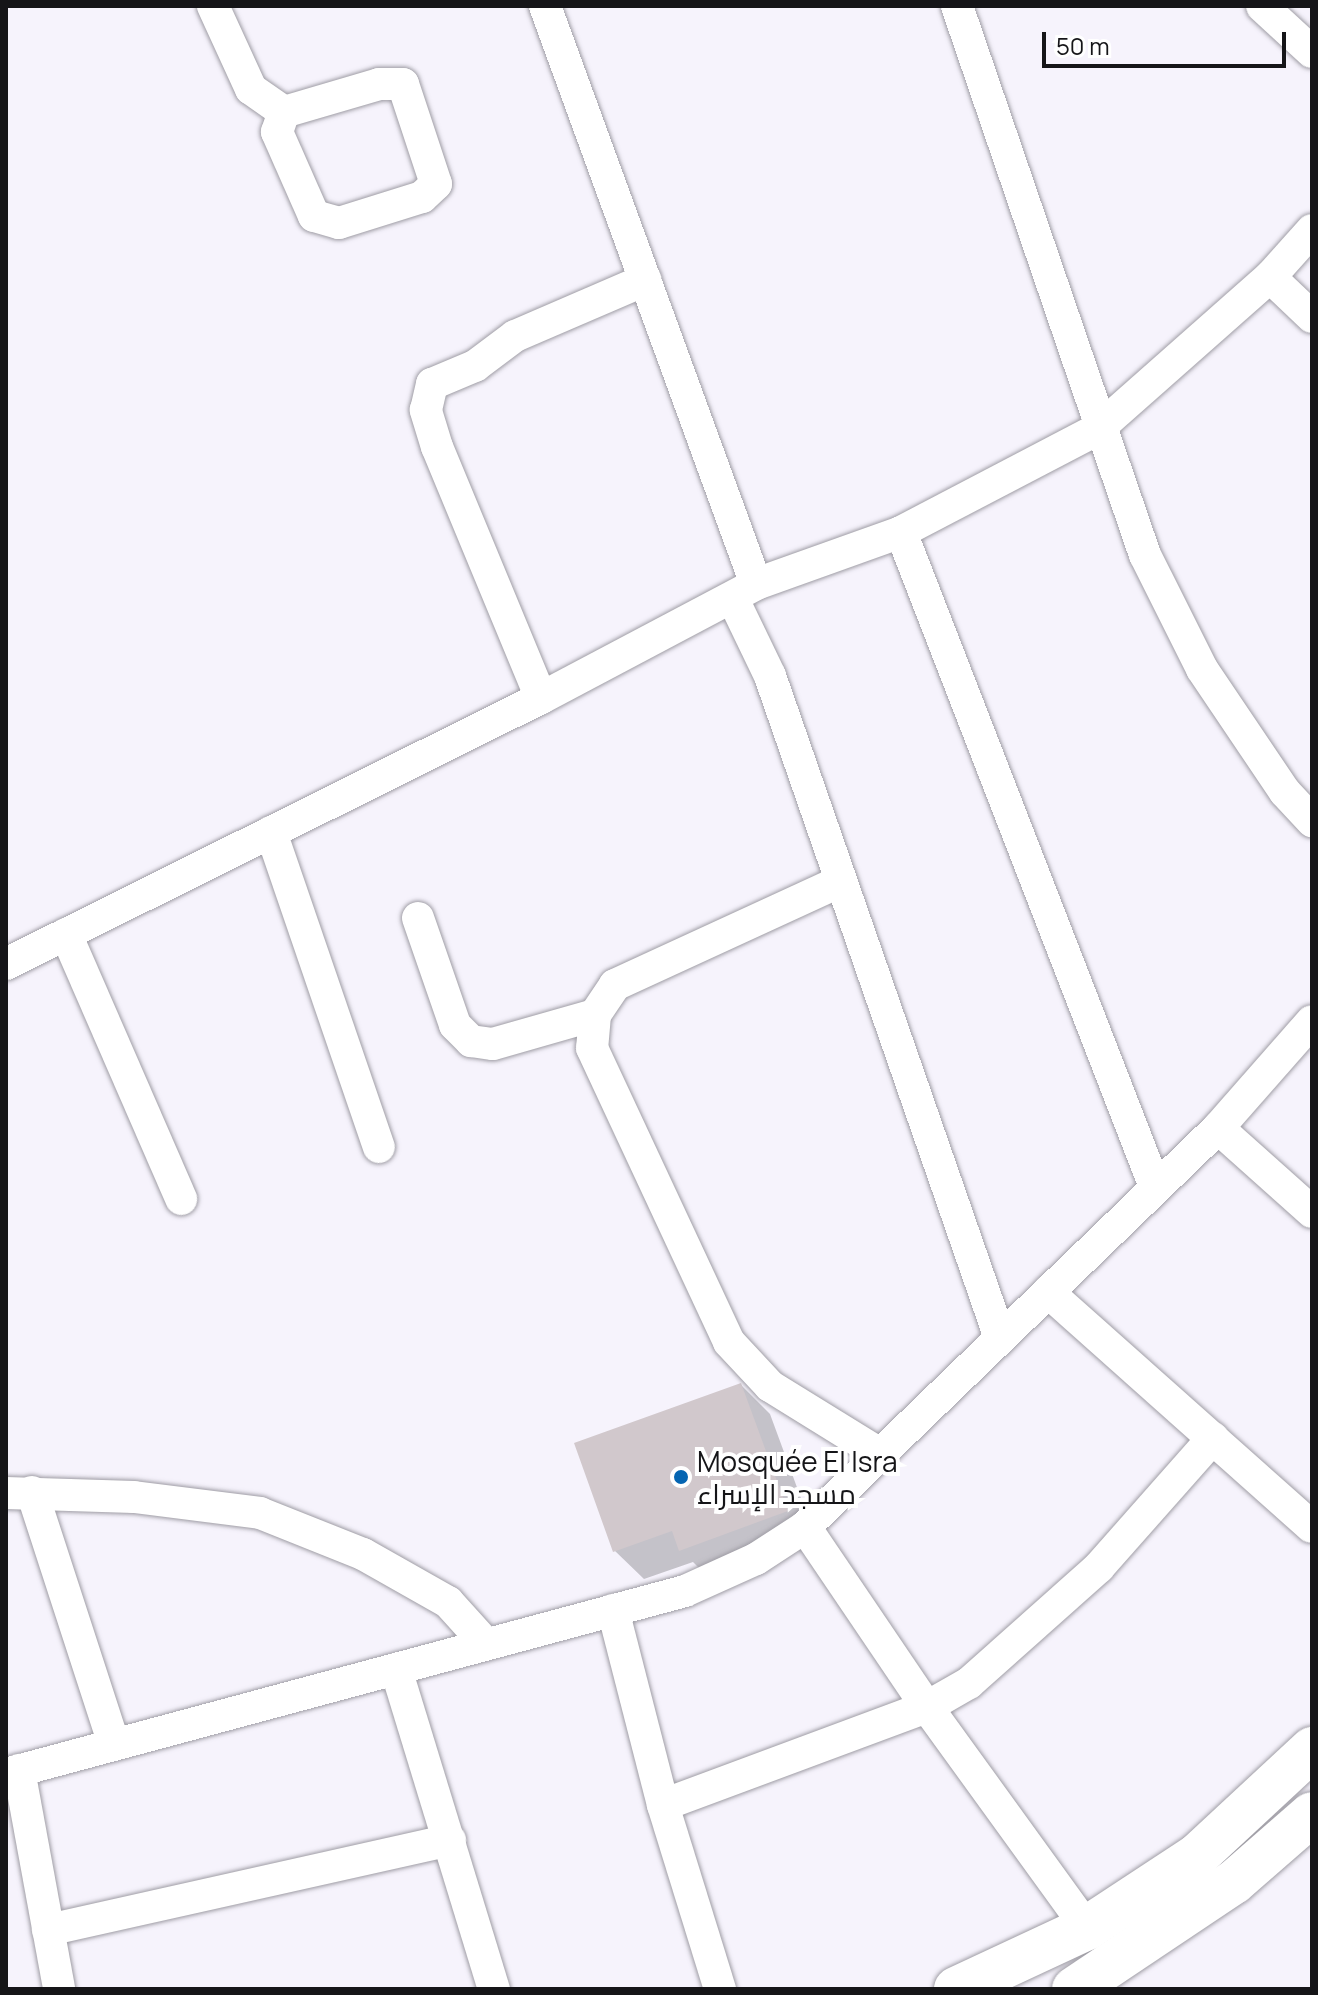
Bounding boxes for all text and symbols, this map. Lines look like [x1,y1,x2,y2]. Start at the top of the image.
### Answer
scale bar [1046,16,1290,66]
text: 50 m [1056,29,1110,62]
place label: Mosquée El Isra مسجد الإسراء [697,1444,898,1510]
marker: Mosquée El Isra مسجد الإسراء [672,1468,690,1486]

